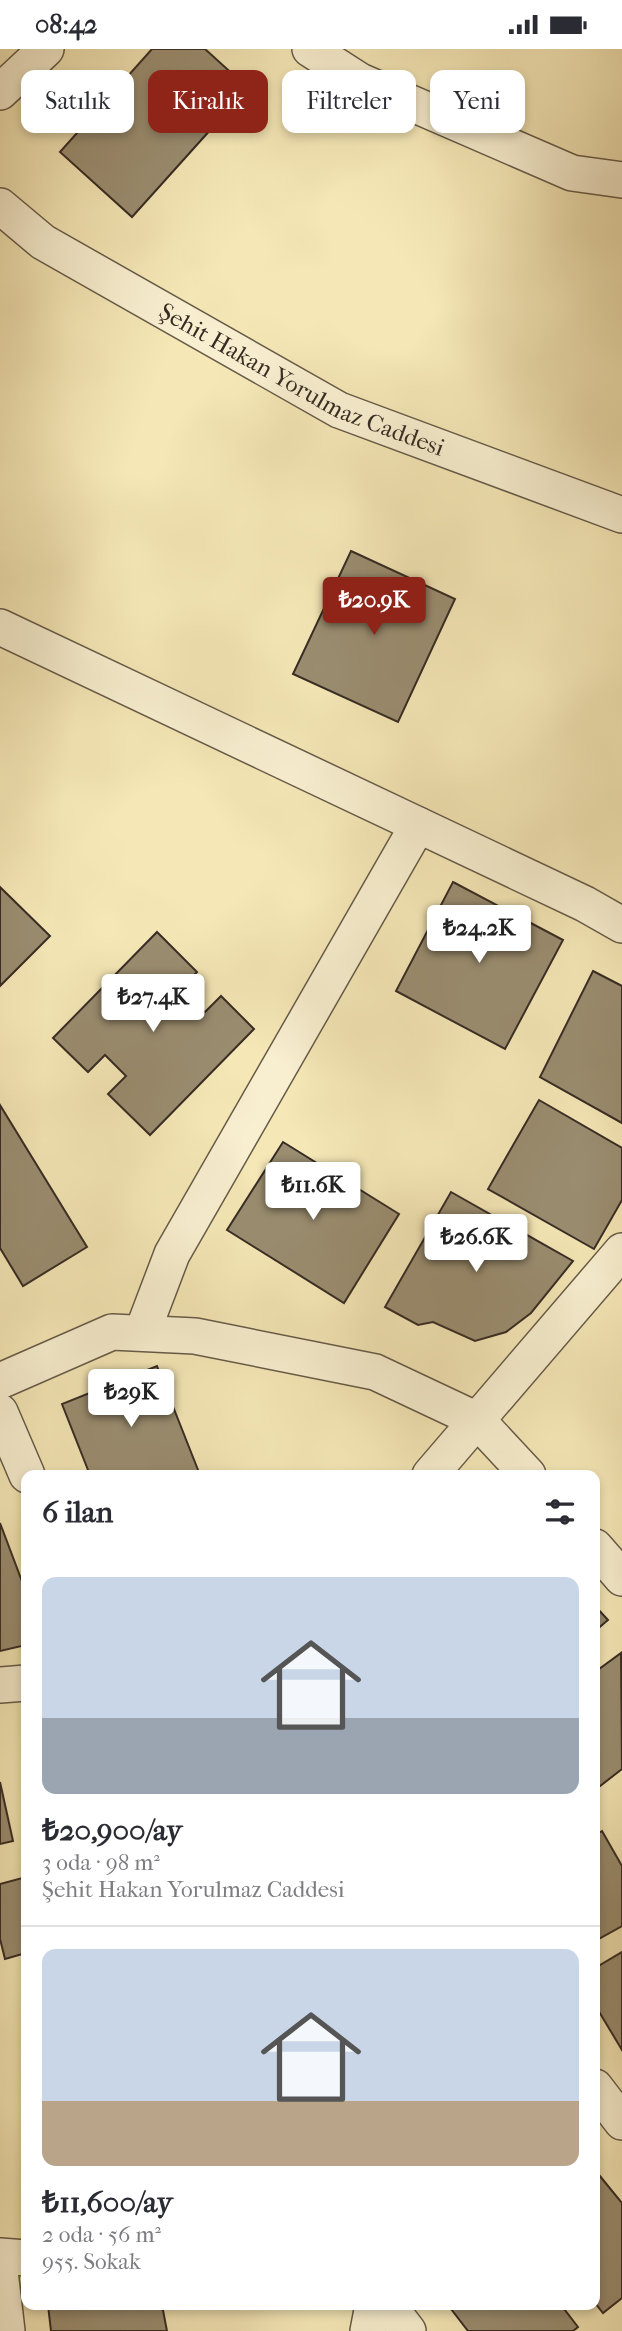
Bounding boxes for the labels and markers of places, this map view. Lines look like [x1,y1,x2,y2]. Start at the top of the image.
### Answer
pin: ₺20.9K [317,577,431,637]
pin: ₺24.2K [422,905,536,965]
pin: ₺27.4K [96,975,210,1034]
pin: ₺11.6K [256,1163,370,1222]
pin: ₺26.6K [419,1215,533,1274]
pin: ₺29K [90,1369,172,1429]

